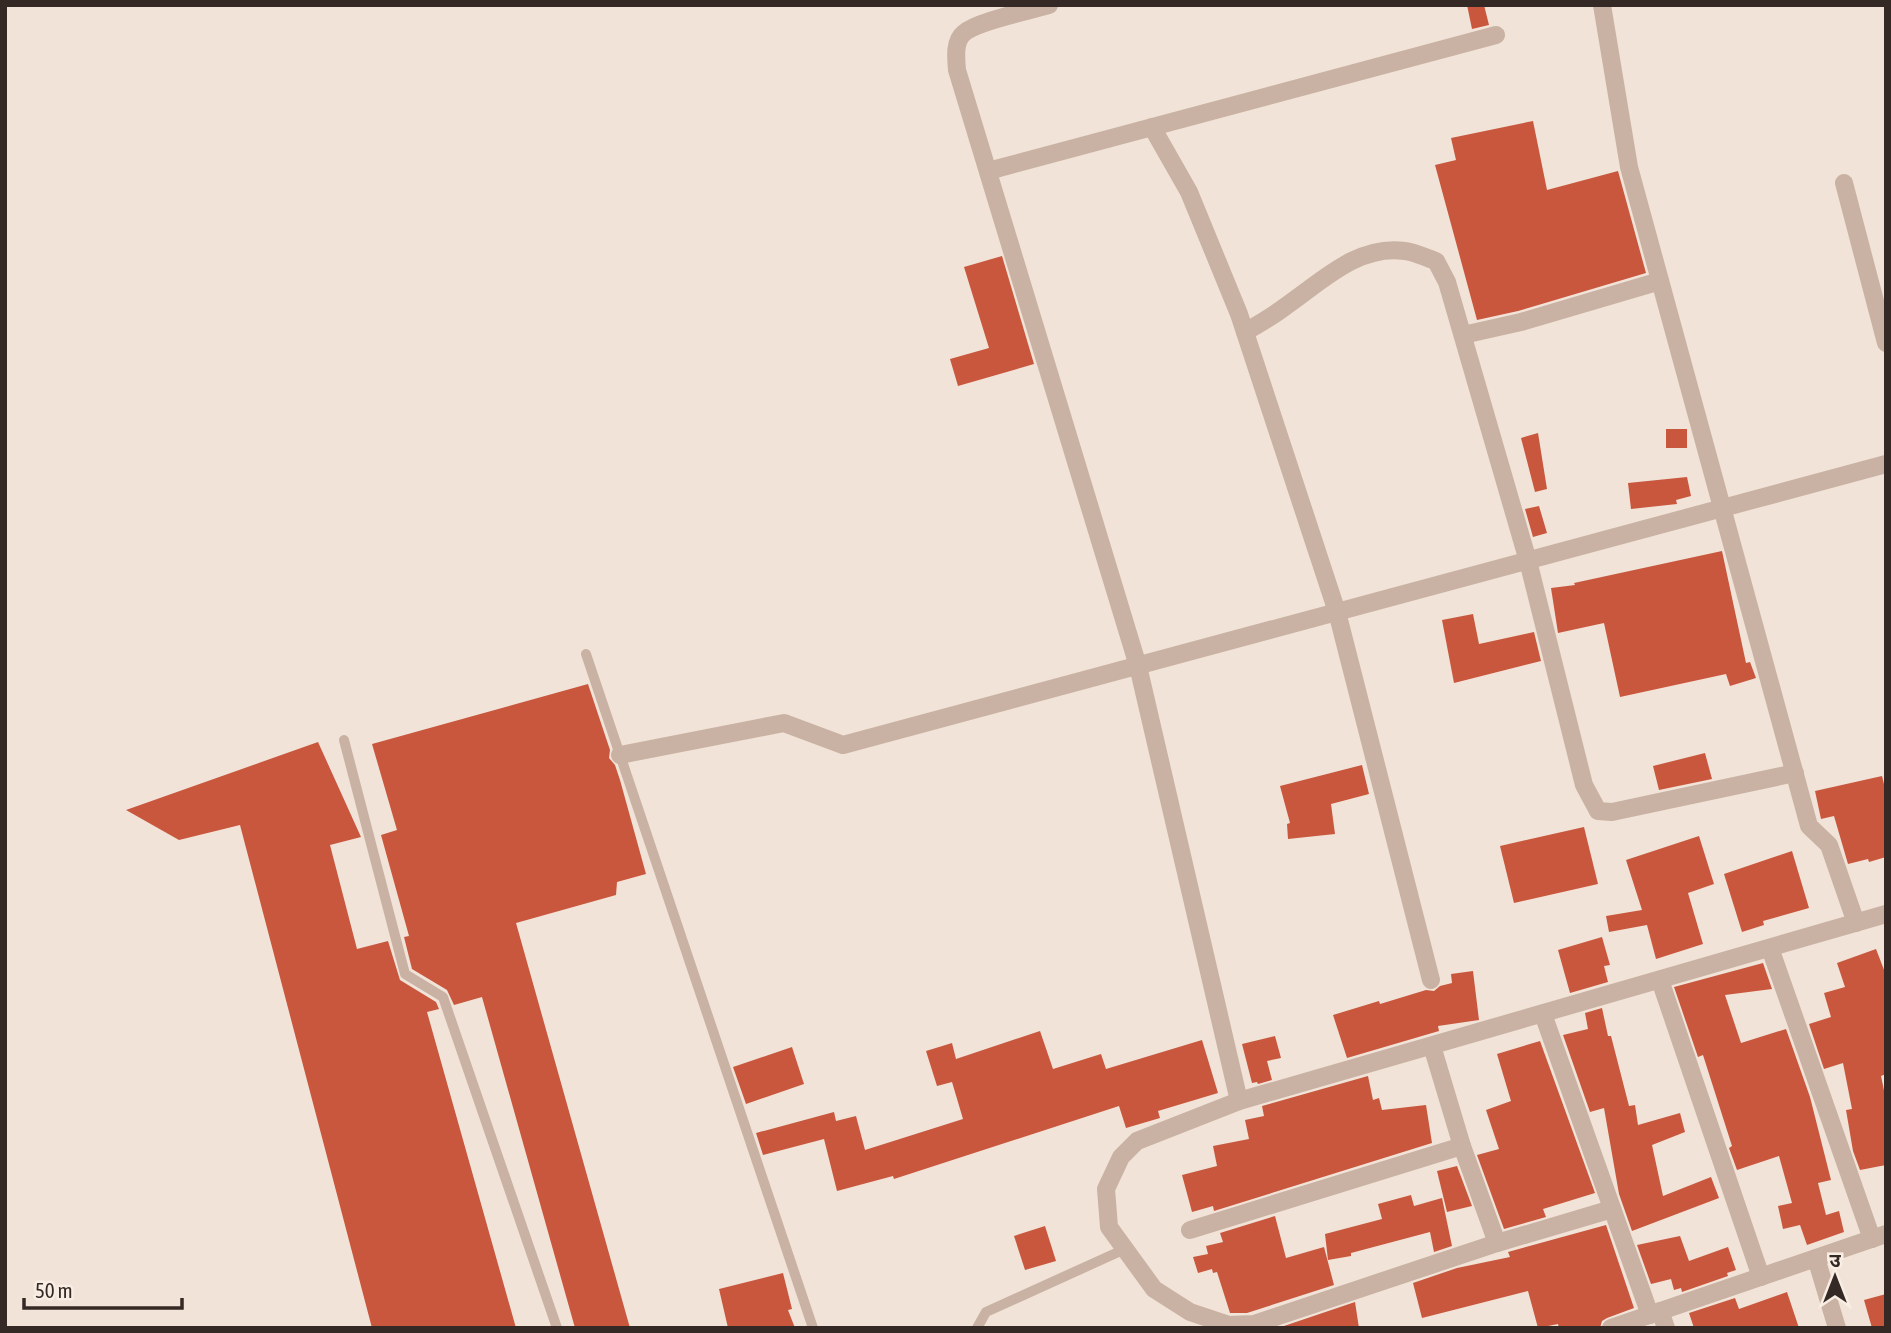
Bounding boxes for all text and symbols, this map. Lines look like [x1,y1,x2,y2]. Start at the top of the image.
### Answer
north arrow [1800,1242,1870,1312]
text: उ [1829,1249,1841,1271]
scale bar [24,1266,182,1310]
text: 50 m [35,1278,73,1302]

